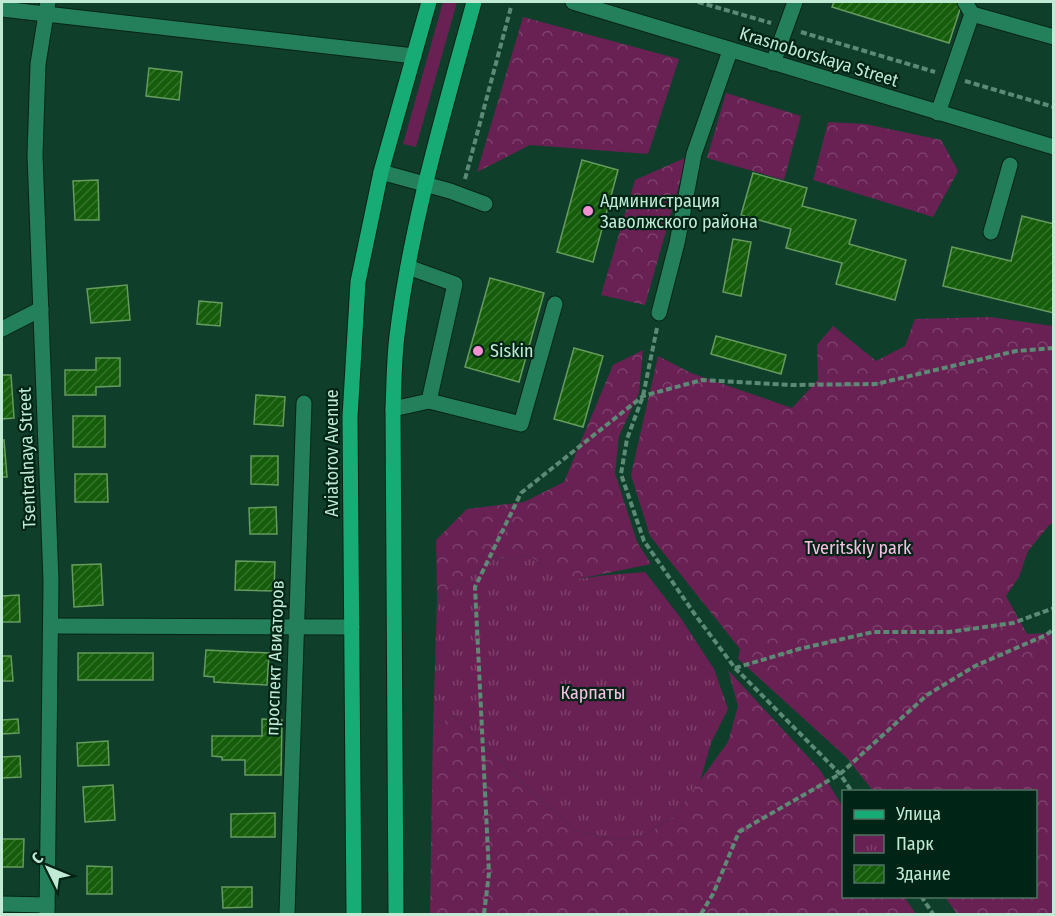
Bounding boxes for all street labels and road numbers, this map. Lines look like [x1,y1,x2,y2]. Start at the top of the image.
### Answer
street label: Krasnoborskaya Street [737,22,901,92]
street label: Tsentralnaya Street [14,387,40,529]
street label: Aviatorov Avenue [321,389,343,517]
street label: проспект Авиаторов [261,580,289,736]

